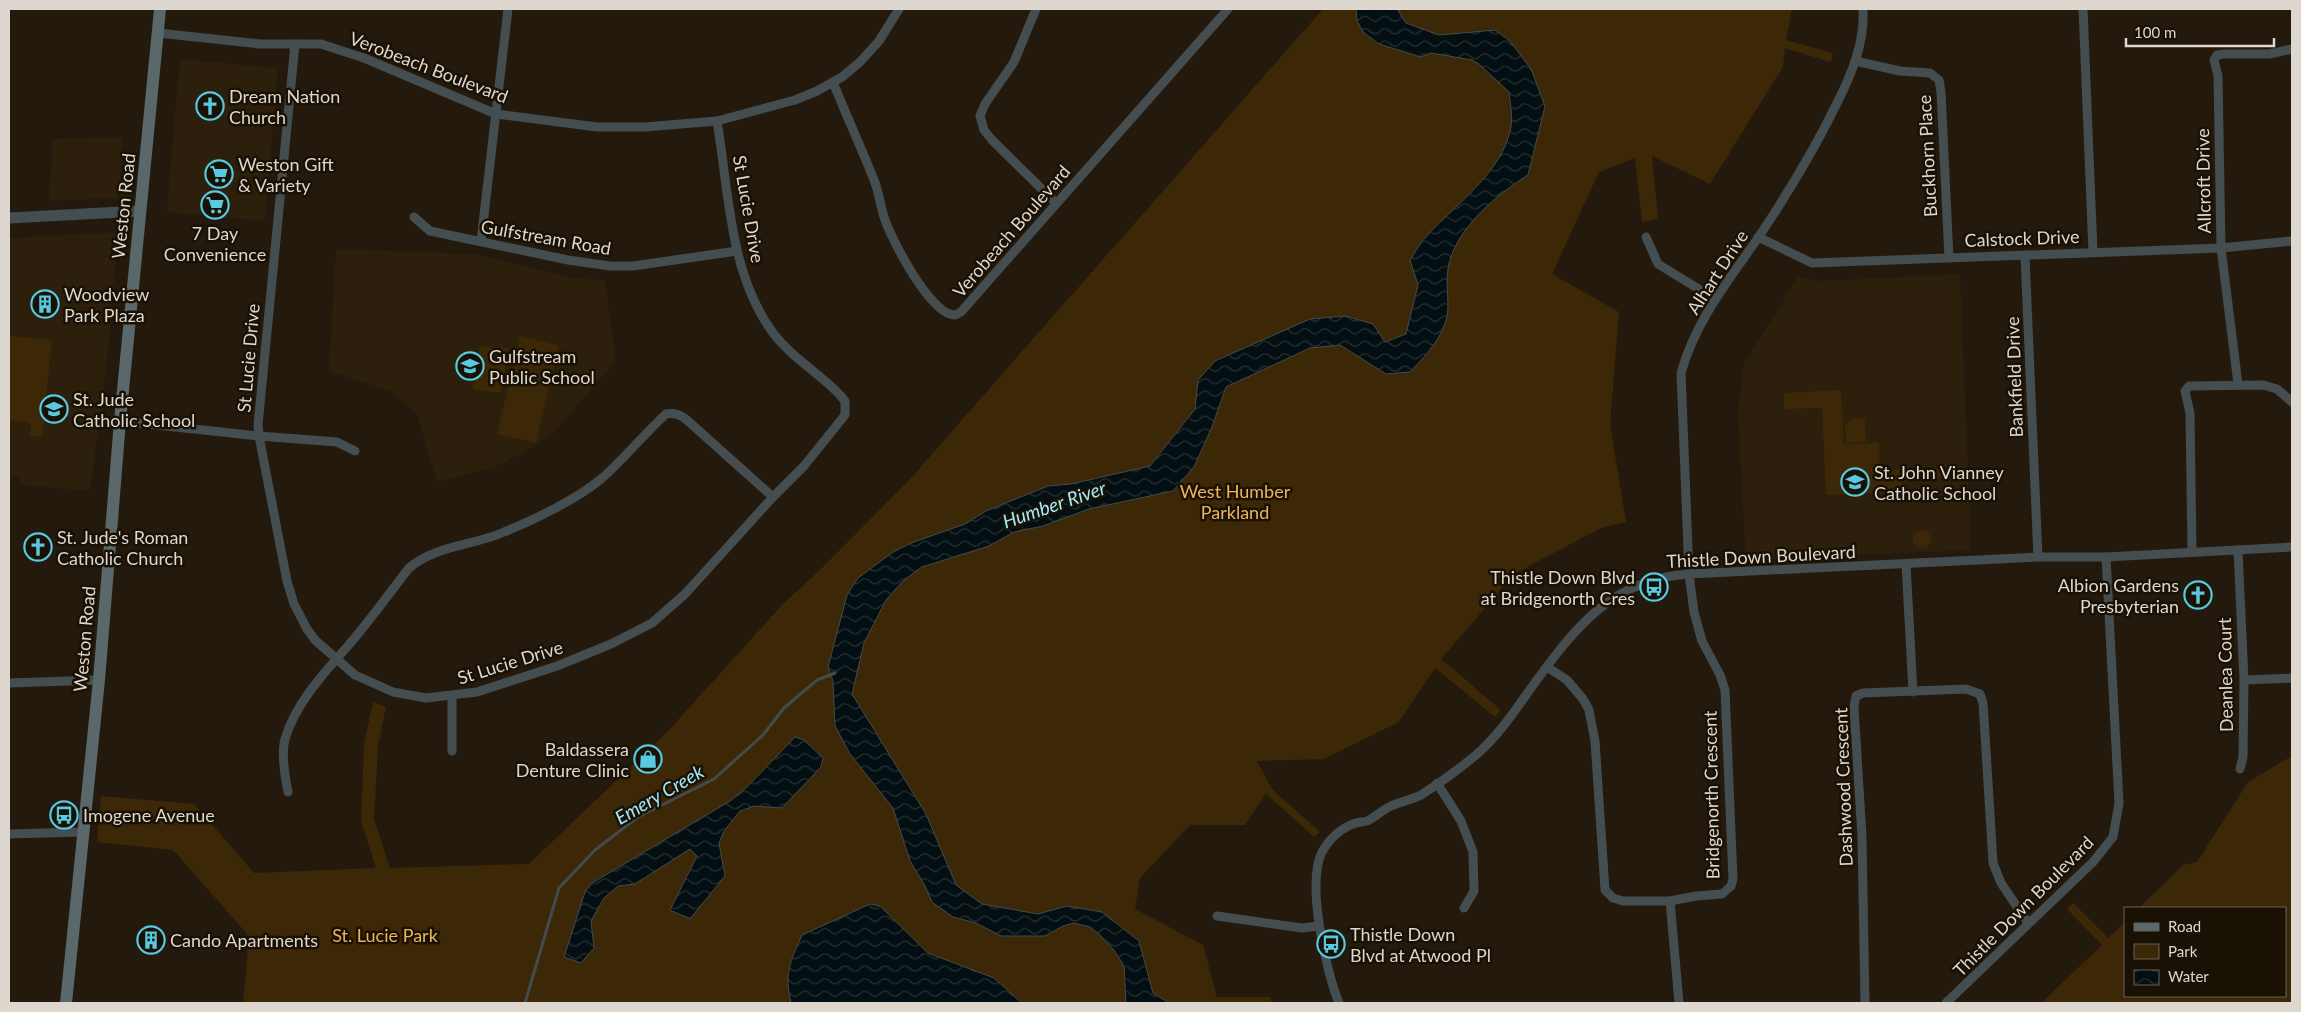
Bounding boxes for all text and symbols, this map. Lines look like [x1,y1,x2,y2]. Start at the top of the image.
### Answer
scale bar [2126,15,2274,47]
text: 100 m [2134,23,2176,41]
street label: Verobeach Boulevard [347,27,511,107]
place label: Dream Nation Church [229,85,340,128]
church icon: Dream Nation Church [195,91,225,121]
street label: Buckhorn Place [1913,94,1941,218]
street label: Allcroft Drive [2191,128,2215,234]
street label: Weston Road [107,152,139,260]
place label: Weston Gift & Variety [238,153,335,196]
street label: St Lucie Drive [729,153,769,265]
supermarket icon: Weston Gift & Variety [204,159,234,189]
street label: Verobeach Boulevard [948,160,1074,302]
supermarket icon: 7 Day Convenience [200,190,230,220]
street label: Gulfstream Road [479,215,613,259]
place label: 7 Day Convenience [164,222,266,265]
street label: Calstock Drive [1964,225,2080,251]
street label: Alhart Drive [1682,226,1752,318]
place label: Woodview Park Plaza [64,283,149,326]
building icon: Woodview Park Plaza [30,289,60,319]
street label: St Lucie Drive [232,303,264,413]
street label: Bankfield Drive [2001,316,2027,438]
place label: Gulfstream Public School [489,345,595,388]
school or university icon: Gulfstream Public School [455,351,485,381]
place label: St. Jude Catholic School [73,388,195,431]
school or university icon: St. Jude Catholic School [39,394,69,424]
place label: St. John Vianney Catholic School [1874,461,2004,504]
school or university icon: St. John Vianney Catholic School [1840,467,1870,497]
water label: Humber River [999,475,1109,532]
park label: West Humber Parkland [1180,480,1291,523]
place label: St. Jude's Roman Catholic Church [57,526,188,569]
church icon: St. Jude's Roman Catholic Church [23,532,53,562]
street label: Thistle Down Boulevard [1666,540,1856,572]
place label: Thistle Down Blvd at Bridgenorth Cres [1481,566,1635,609]
bus stop icon: Thistle Down Blvd at Bridgenorth Cres [1639,572,1669,602]
place label: Albion Gardens Presbyterian [2058,574,2179,617]
church icon: Albion Gardens Presbyterian [2183,580,2213,610]
street label: Weston Road [68,585,100,693]
street label: Deanlea Court [2213,617,2237,732]
street label: St Lucie Drive [455,636,565,688]
street label: Dashwood Crescent [1829,707,1857,867]
street label: Bridgenorth Crescent [1699,710,1723,880]
place label: Baldassera Denture Clinic [516,738,629,781]
shop icon: Baldassera Denture Clinic [633,744,663,774]
water label: Emery Creek [611,759,708,829]
bus stop icon: Imogene Avenue [49,800,79,830]
place label: Imogene Avenue [83,804,215,826]
street label: Thistle Down Boulevard [1948,831,2098,981]
legend [2124,907,2286,997]
text: Road [2168,917,2201,935]
place label: Thistle Down Blvd at Atwood Pl [1350,923,1491,966]
park label: St. Lucie Park [332,924,439,946]
building icon: Cando Apartments [136,925,166,955]
place label: Cando Apartments [170,929,318,951]
bus stop icon: Thistle Down Blvd at Atwood Pl [1316,929,1346,959]
text: Park [2168,942,2198,960]
text: Water [2168,967,2209,985]

